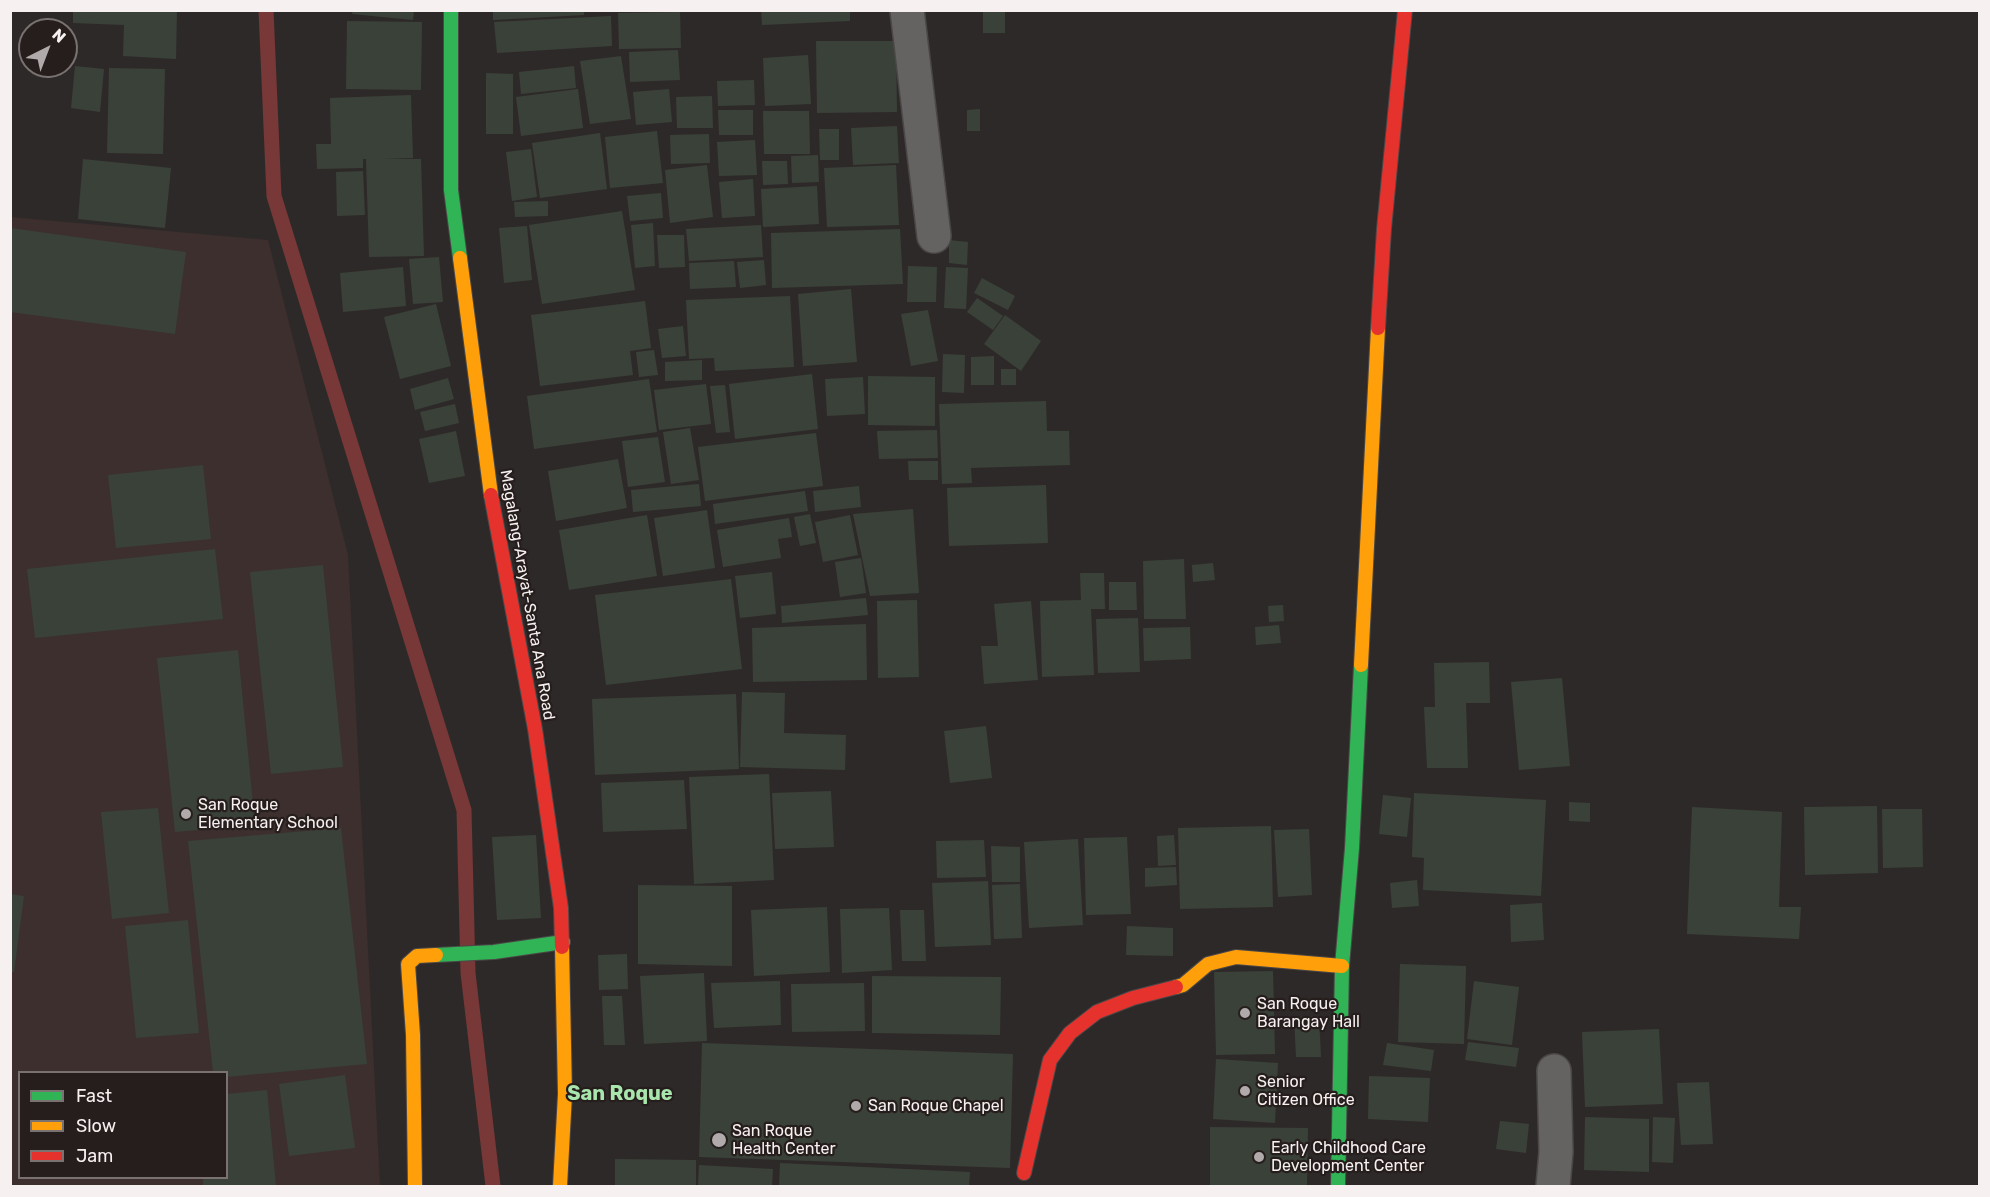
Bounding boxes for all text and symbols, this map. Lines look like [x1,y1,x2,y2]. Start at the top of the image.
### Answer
north arrow [18,18,78,78]
text: N [48,25,70,47]
street label: Magalang-Arayat-Santa Ana Road [496,468,558,722]
place label: San Roque Elementary School [198,795,338,833]
marker: San Roque Elementary School [179,807,193,821]
place label: San Roque Barangay Hall [1257,994,1360,1032]
marker: San Roque Barangay Hall [1238,1006,1252,1020]
legend [18,1071,228,1179]
place label: Senior Citizen Office [1257,1072,1355,1110]
district label: San Roque [567,1082,673,1106]
marker: Senior Citizen Office [1238,1084,1252,1098]
text: Fast [76,1085,112,1107]
place label: San Roque Chapel [868,1096,1004,1116]
marker: San Roque Chapel [849,1099,863,1113]
text: Slow [76,1115,116,1137]
place label: San Roque Health Center [732,1121,836,1159]
marker: San Roque Health Center [710,1131,728,1149]
place label: Early Childhood Care Development Center [1271,1138,1426,1176]
text: Jam [76,1145,113,1167]
marker: Early Childhood Care Development Center [1252,1150,1266,1164]

